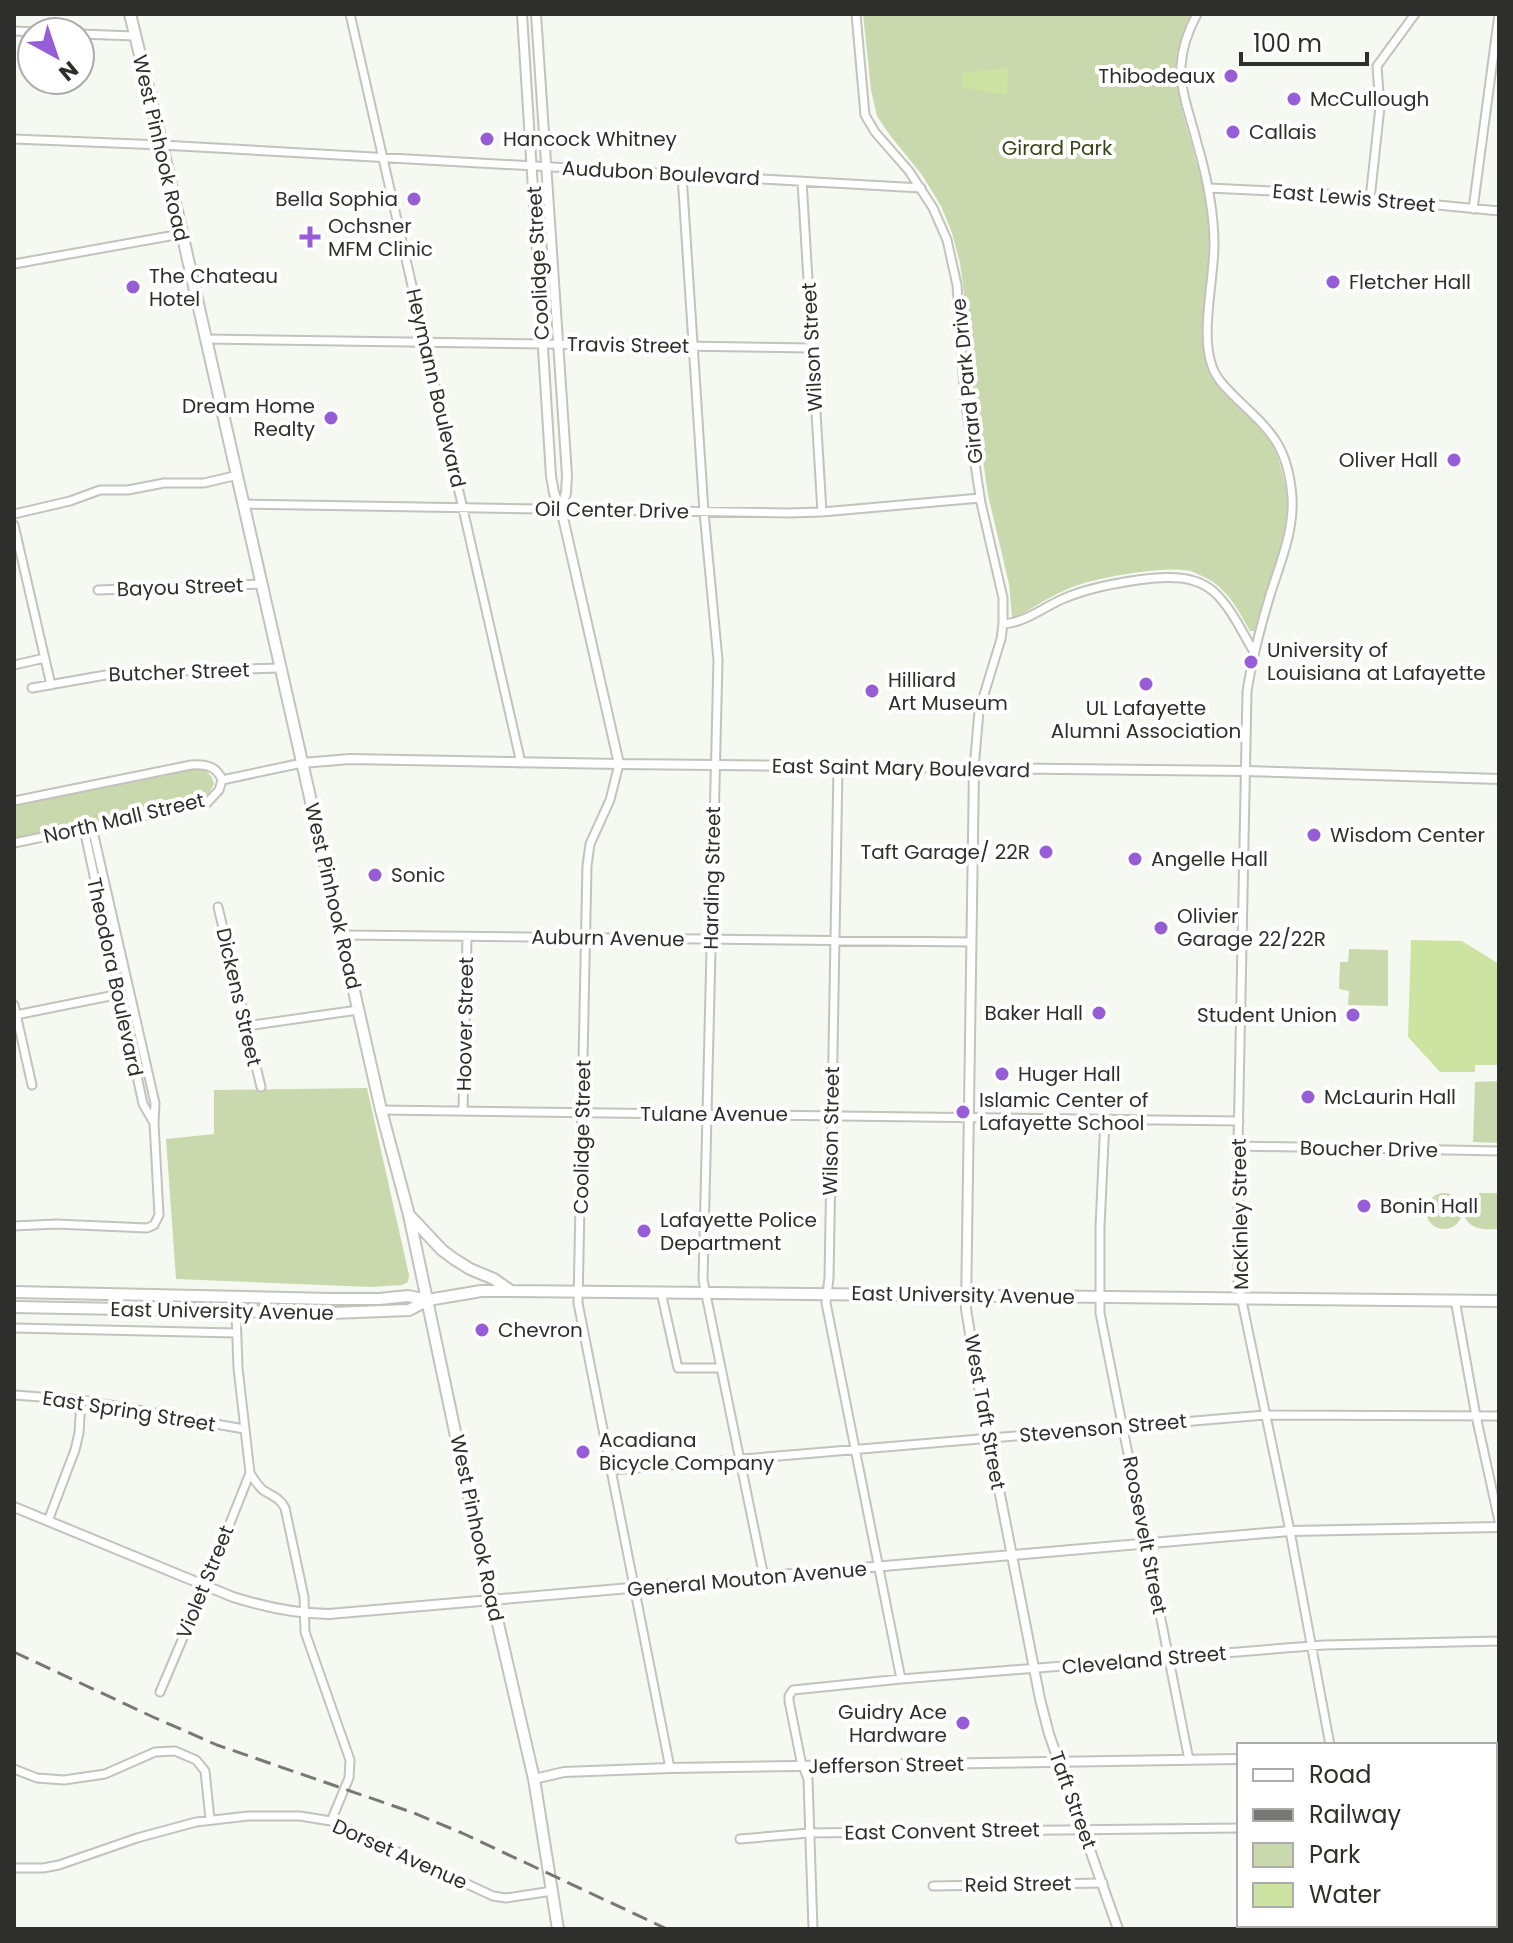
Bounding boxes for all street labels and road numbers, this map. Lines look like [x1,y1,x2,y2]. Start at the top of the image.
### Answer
street label: West Pinhook Road [126,52,196,244]
street label: Audubon Boulevard [561,154,761,192]
street label: East Lewis Street [1271,177,1437,219]
street label: Coolidge Street [520,185,556,341]
street label: Wilson Street [795,282,829,412]
street label: Heymann Boulevard [399,286,473,490]
street label: Girard Park Drive [944,297,990,465]
street label: Travis Street [567,330,689,360]
street label: Oil Center Drive [535,495,689,525]
street label: Bayou Street [116,571,244,603]
street label: Butcher Street [108,656,250,688]
street label: East Saint Mary Boulevard [772,752,1030,784]
street label: North Mall Street [41,786,207,850]
street label: West Pinhook Road [298,800,368,992]
street label: Harding Street [697,806,727,950]
street label: Theodora Boulevard [80,875,150,1079]
street label: Auburn Avenue [531,923,685,953]
street label: Dickens Street [209,925,269,1069]
street label: Hoover Street [450,957,480,1091]
street label: Coolidge Street [567,1060,597,1214]
street label: Wilson Street [816,1066,846,1196]
street label: Tulane Avenue [640,1100,788,1128]
street label: Boucher Drive [1300,1134,1438,1164]
street label: McKinley Street [1225,1138,1255,1290]
street label: East University Avenue [851,1279,1075,1311]
street label: East University Avenue [110,1295,334,1327]
street label: West Taft Street [958,1332,1012,1492]
street label: East Spring Street [41,1384,217,1438]
street label: Stevenson Street [1018,1407,1188,1449]
street label: West Pinhook Road [444,1432,510,1624]
street label: Roosevelt Street [1116,1454,1174,1616]
street label: Violet Street [170,1521,240,1643]
street label: General Mouton Avenue [626,1555,868,1603]
street label: Cleveland Street [1061,1639,1227,1681]
street label: Taft Street [1042,1747,1104,1853]
street label: Jefferson Street [808,1750,964,1780]
street label: Dorset Avenue [328,1812,472,1896]
street label: East Convent Street [844,1815,1040,1847]
street label: Reid Street [964,1869,1072,1899]

